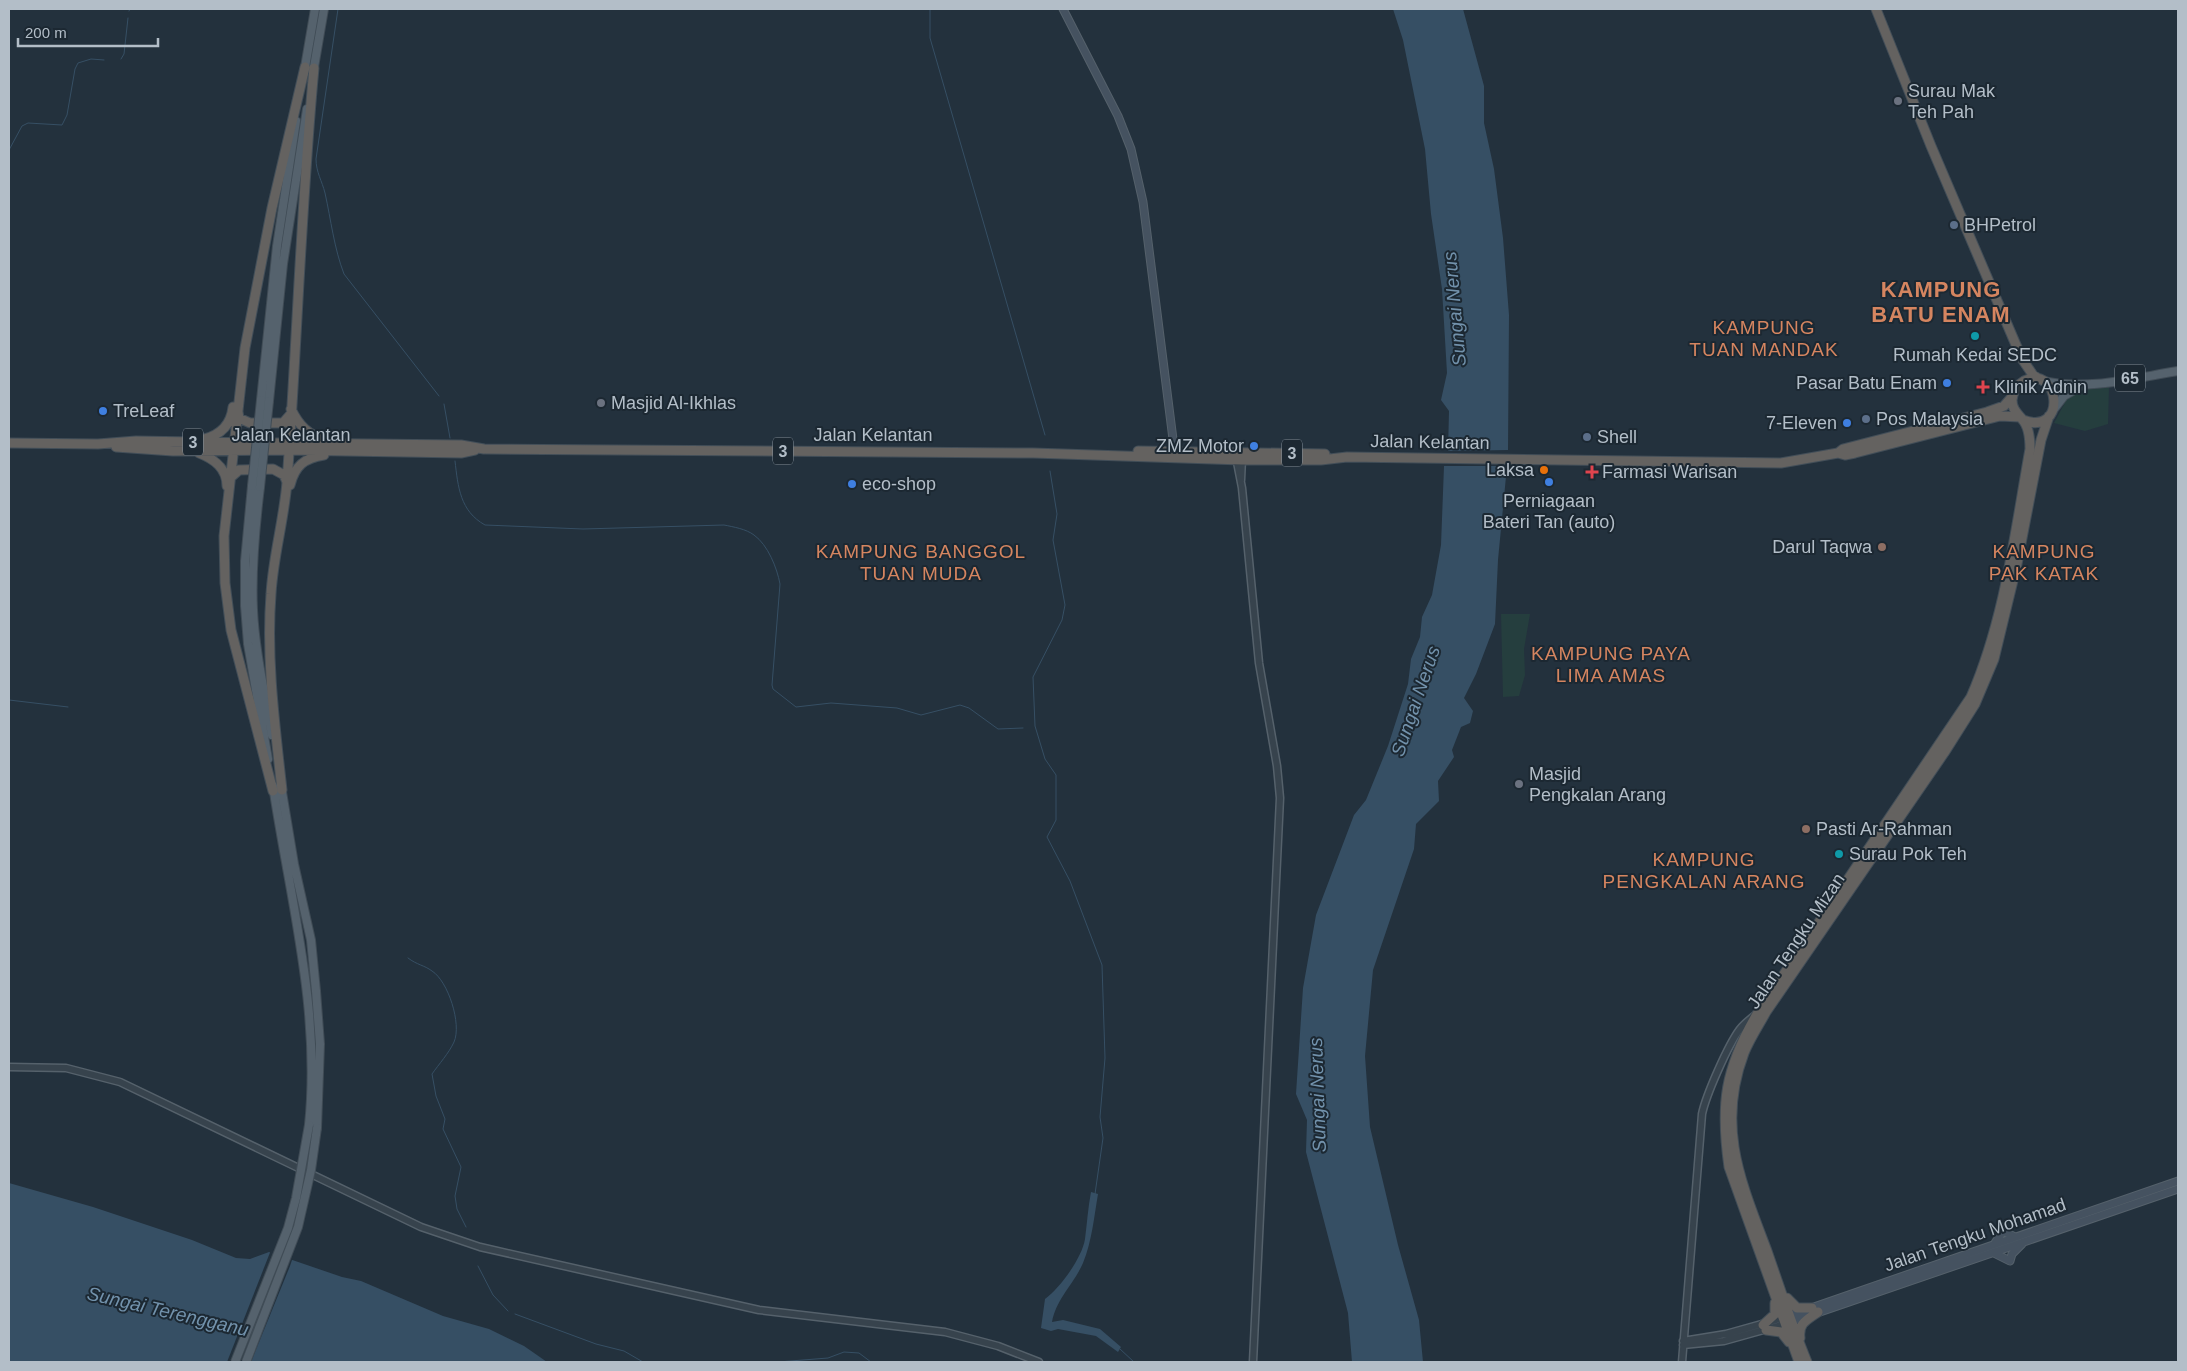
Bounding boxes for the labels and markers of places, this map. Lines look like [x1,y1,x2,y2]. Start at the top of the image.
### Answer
place label: Surau Mak Teh Pah [1908,81,1996,122]
marker: Surau Mak Teh Pah [1892,95,1904,107]
place label: BHPetrol [1964,215,2036,235]
marker: BHPetrol [1948,219,1960,231]
marker: Rumah Kedai SEDC [1969,330,1981,342]
place label: Rumah Kedai SEDC [1893,345,2057,365]
place label: Pasar Batu Enam [1796,373,1937,393]
marker: Pasar Batu Enam [1941,377,1953,389]
place label: Klinik Adnin [1994,377,2087,397]
marker: Klinik Adnin [1976,380,1990,394]
place label: Masjid Al-Ikhlas [611,393,736,413]
marker: Masjid Al-Ikhlas [595,397,607,409]
place label: TreLeaf [113,401,175,421]
marker: TreLeaf [97,405,109,417]
place label: Pos Malaysia [1876,409,1984,429]
place label: 7-Eleven [1766,413,1837,433]
marker: Pos Malaysia [1860,413,1872,425]
marker: 7-Eleven [1841,417,1853,429]
place label: Shell [1597,427,1637,447]
marker: Shell [1581,431,1593,443]
place label: ZMZ Motor [1156,436,1244,456]
marker: ZMZ Motor [1248,440,1260,452]
place label: Laksa [1486,460,1535,480]
place label: Farmasi Warisan [1602,462,1737,482]
marker: Laksa [1538,464,1550,476]
marker: Farmasi Warisan [1586,466,1598,478]
place label: eco-shop [862,474,936,494]
marker: Perniagaan Bateri Tan (auto) [1543,476,1555,488]
marker: eco-shop [846,478,858,490]
place label: Perniagaan Bateri Tan (auto) [1483,491,1615,532]
place label: Darul Taqwa [1772,537,1873,557]
marker: Darul Taqwa [1876,541,1888,553]
place label: Masjid Pengkalan Arang [1529,764,1666,805]
marker: Masjid Pengkalan Arang [1513,778,1525,790]
place label: Pasti Ar-Rahman [1816,819,1952,839]
marker: Pasti Ar-Rahman [1800,823,1812,835]
place label: Surau Pok Teh [1849,844,1967,864]
marker: Surau Pok Teh [1833,848,1845,860]

